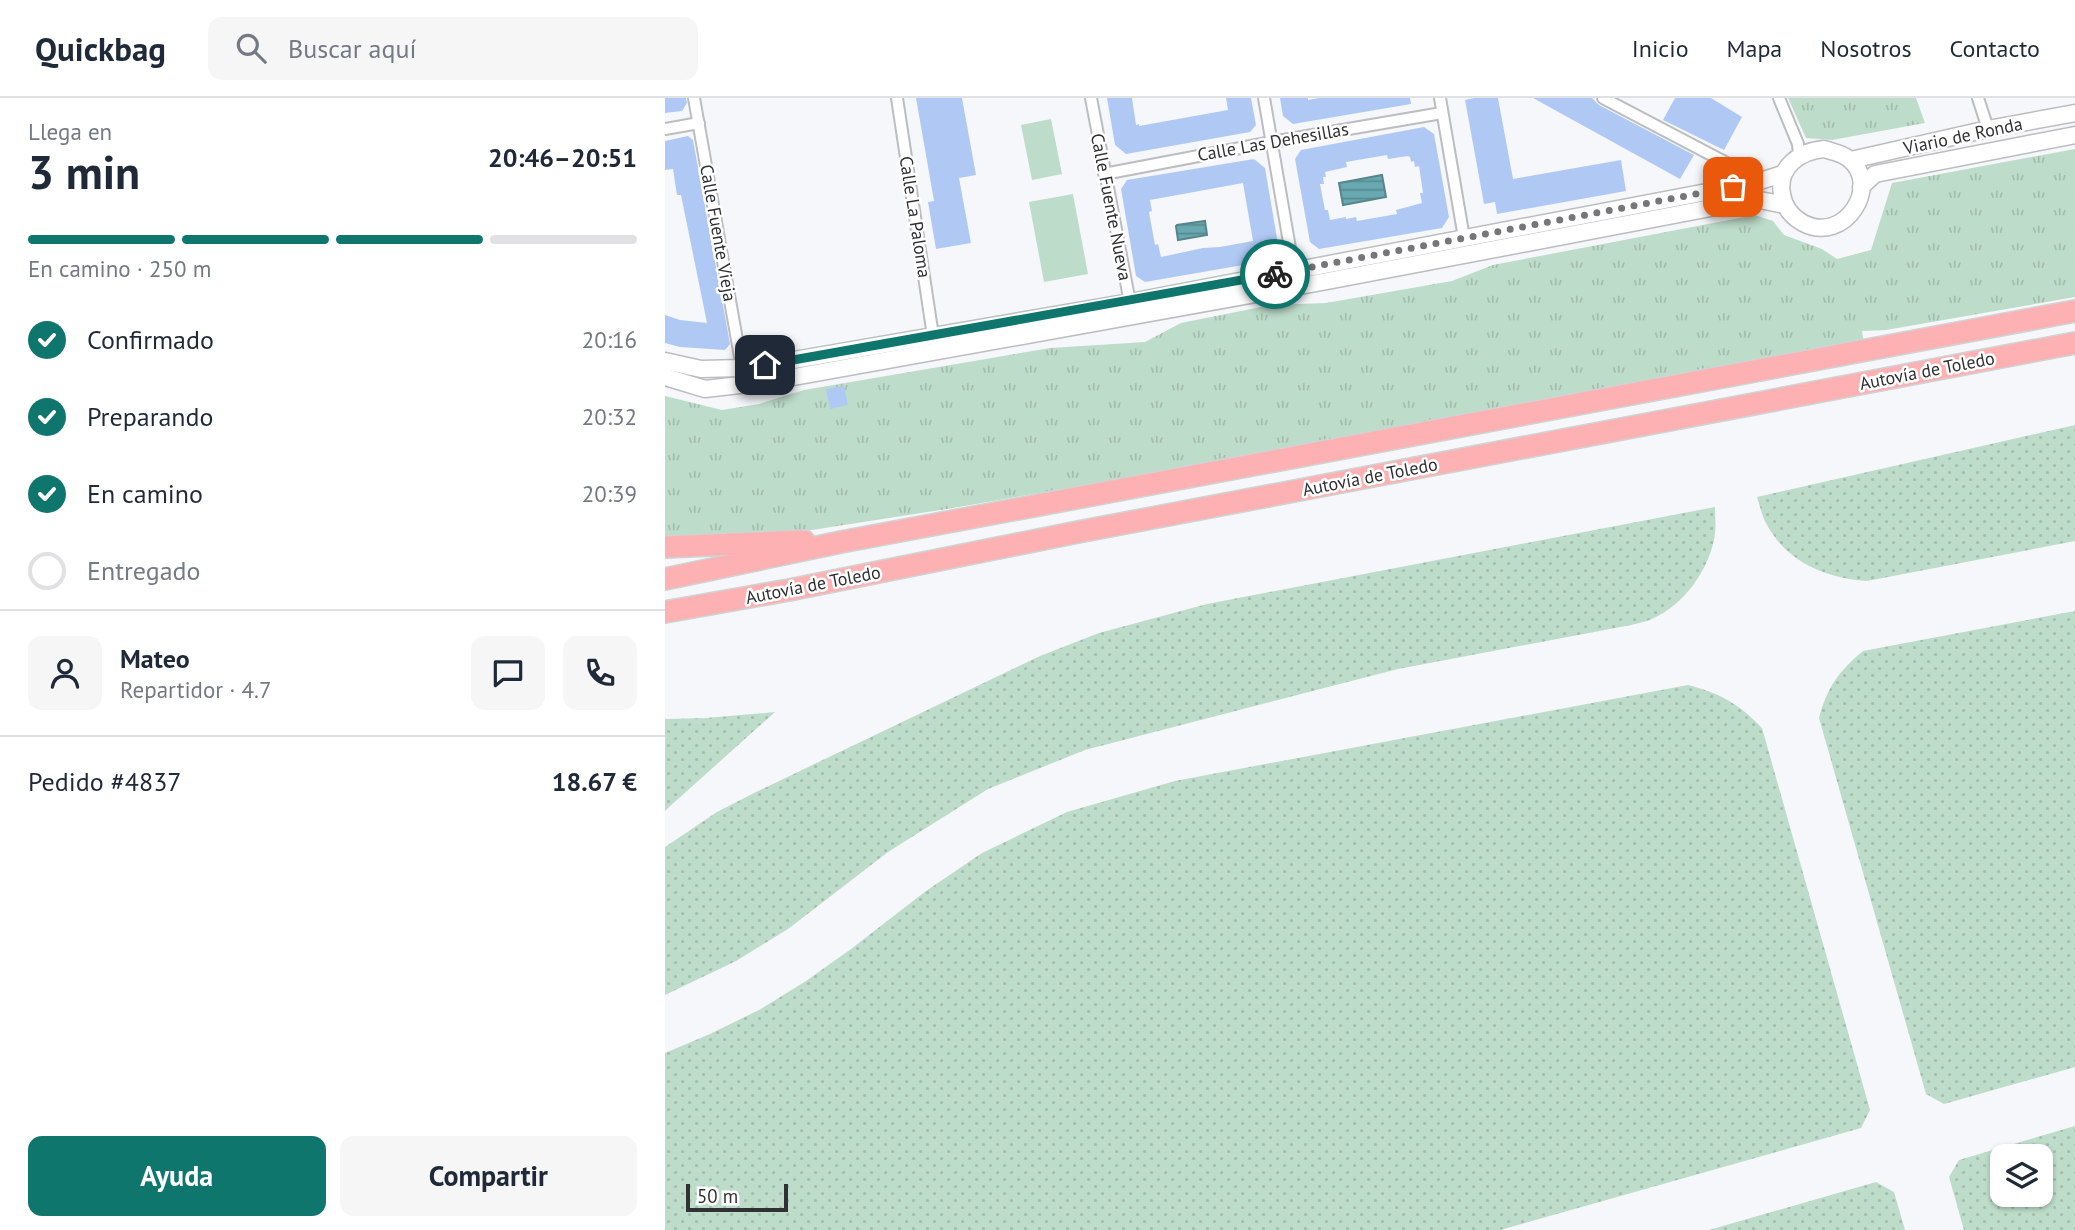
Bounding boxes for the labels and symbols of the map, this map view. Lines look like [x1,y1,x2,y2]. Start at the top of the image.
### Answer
street label: Viario de Ronda [1900,112,2024,160]
street label: Calle Las Dehesillas [1196,117,1350,166]
street label: Calle Fuente Nueva [1086,131,1137,282]
street label: Calle La Paloma [895,154,936,279]
pin [1703,157,1763,217]
street label: Calle Fuente Vieja [695,163,742,303]
courier [1240,239,1310,309]
pin [735,335,795,395]
street label: Autovía de Toledo [1857,346,1996,395]
street label: Autovía de Toledo [1300,452,1439,501]
street label: Autovía de Toledo [743,560,882,609]
scale bar [686,1181,787,1213]

